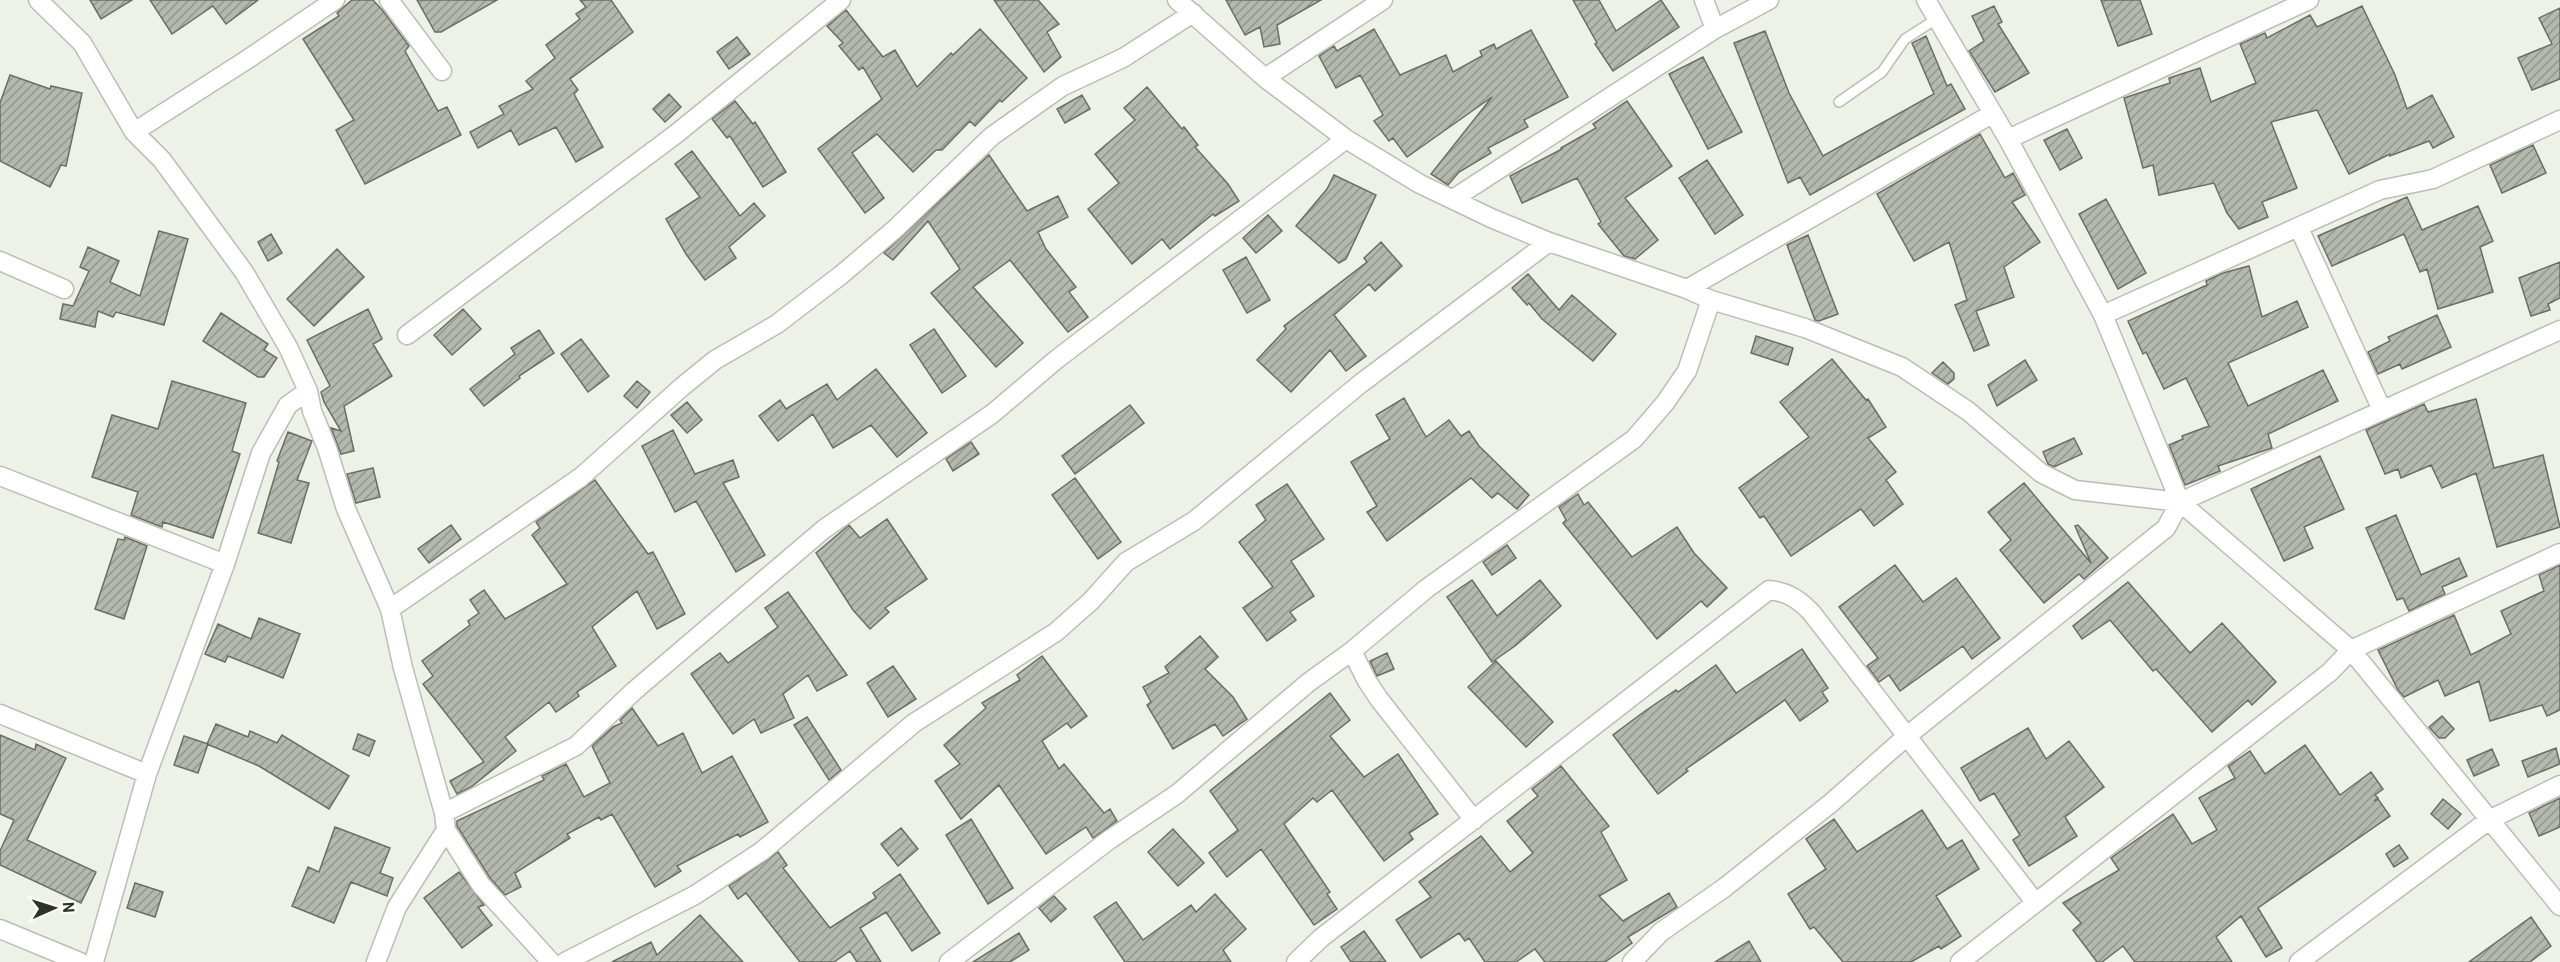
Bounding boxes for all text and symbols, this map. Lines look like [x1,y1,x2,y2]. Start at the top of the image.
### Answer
north arrow [24,878,84,938]
text: N [60,901,79,913]

